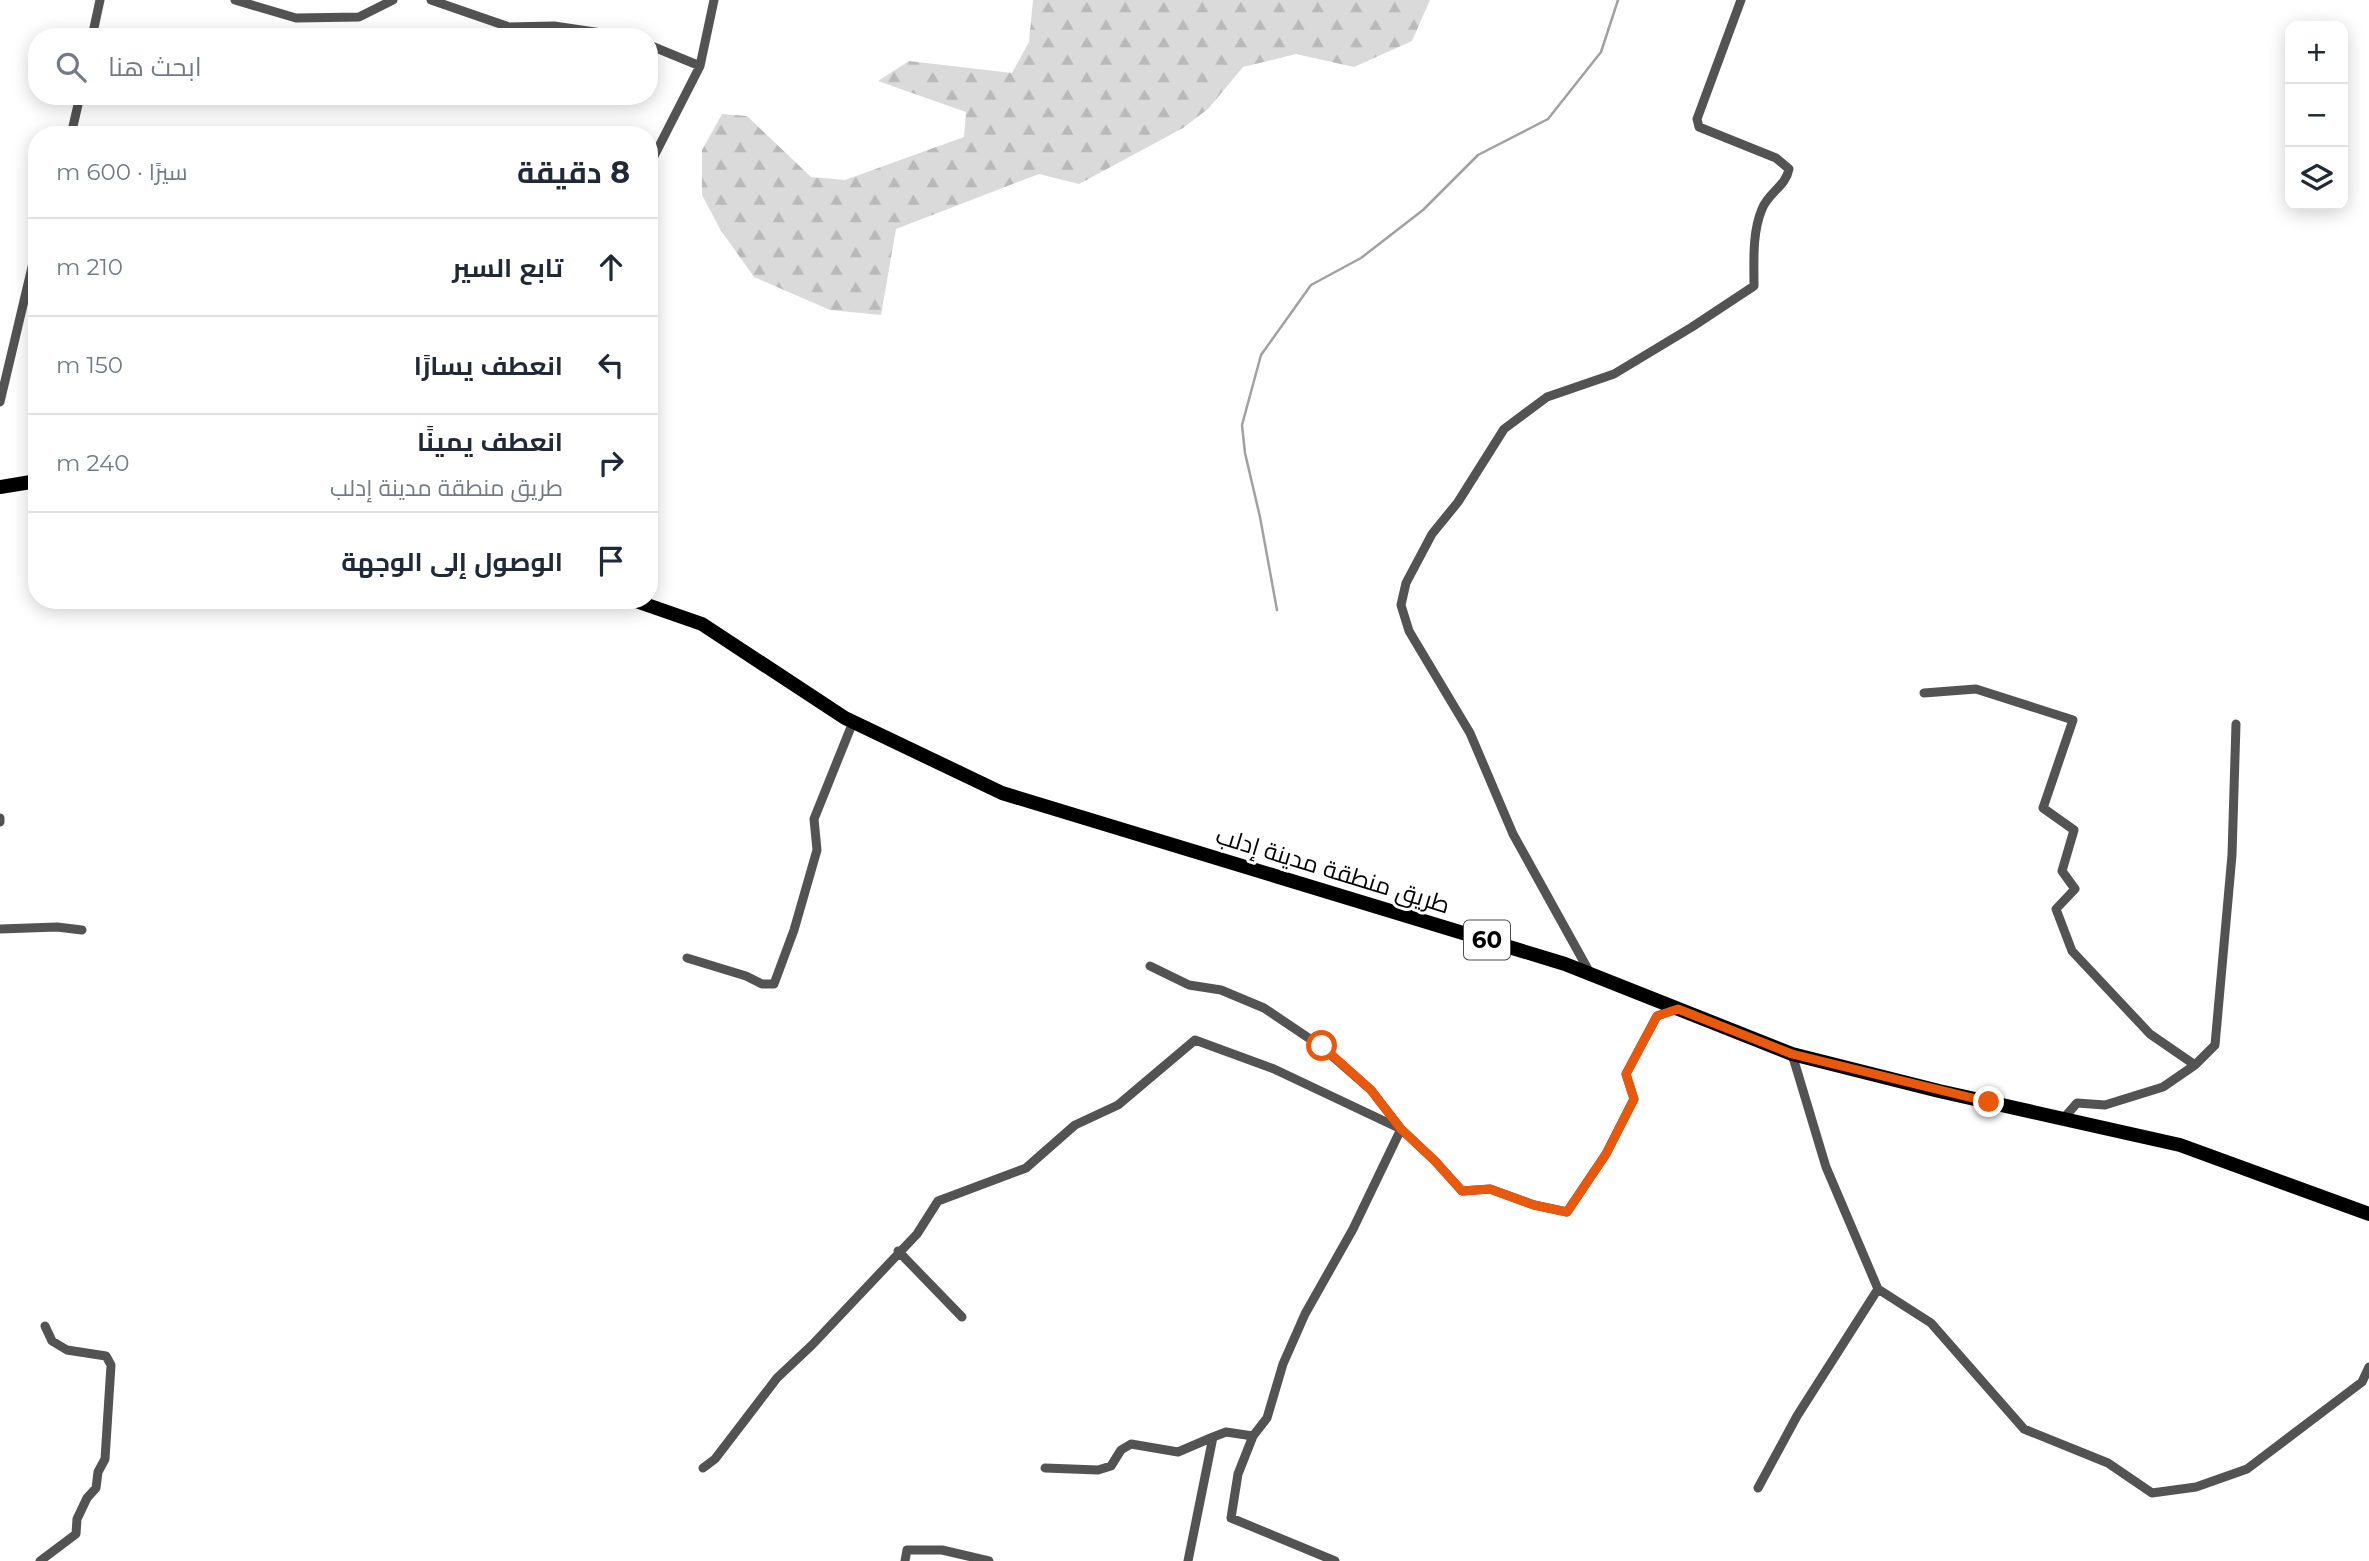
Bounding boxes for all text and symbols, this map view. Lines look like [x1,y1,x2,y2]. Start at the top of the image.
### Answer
map controls [2285,21,2348,210]
button: + [2285,21,2348,84]
search box [28,28,658,105]
icon: search [52,48,90,86]
text: ابحث هنا [108,51,202,83]
button: − [2285,84,2348,147]
button: layers [2285,147,2348,210]
text: 8 دقيقة [517,154,630,191]
text: سيرًا · 600 m [56,158,188,186]
icon: ahead [592,248,630,286]
text: تابع السير [452,252,563,284]
text: 210 m [56,253,123,281]
icon: left [592,346,630,384]
text: انعطف يسارًا [414,350,563,382]
text: 150 m [56,351,123,379]
text: انعطف يمينًا [417,426,563,458]
icon: right [592,444,630,482]
text: 240 m [56,449,129,477]
text: طريق منطقة مدينة إدلب [330,474,563,502]
icon: arrive [592,542,630,580]
text: الوصول إلى الوجهة [341,546,563,578]
street label: طريق منطقة مدينة إدلب [1212,821,1454,920]
road number: 60 [1464,920,1510,959]
route start [1306,1030,1337,1061]
route end [1973,1086,2004,1117]

